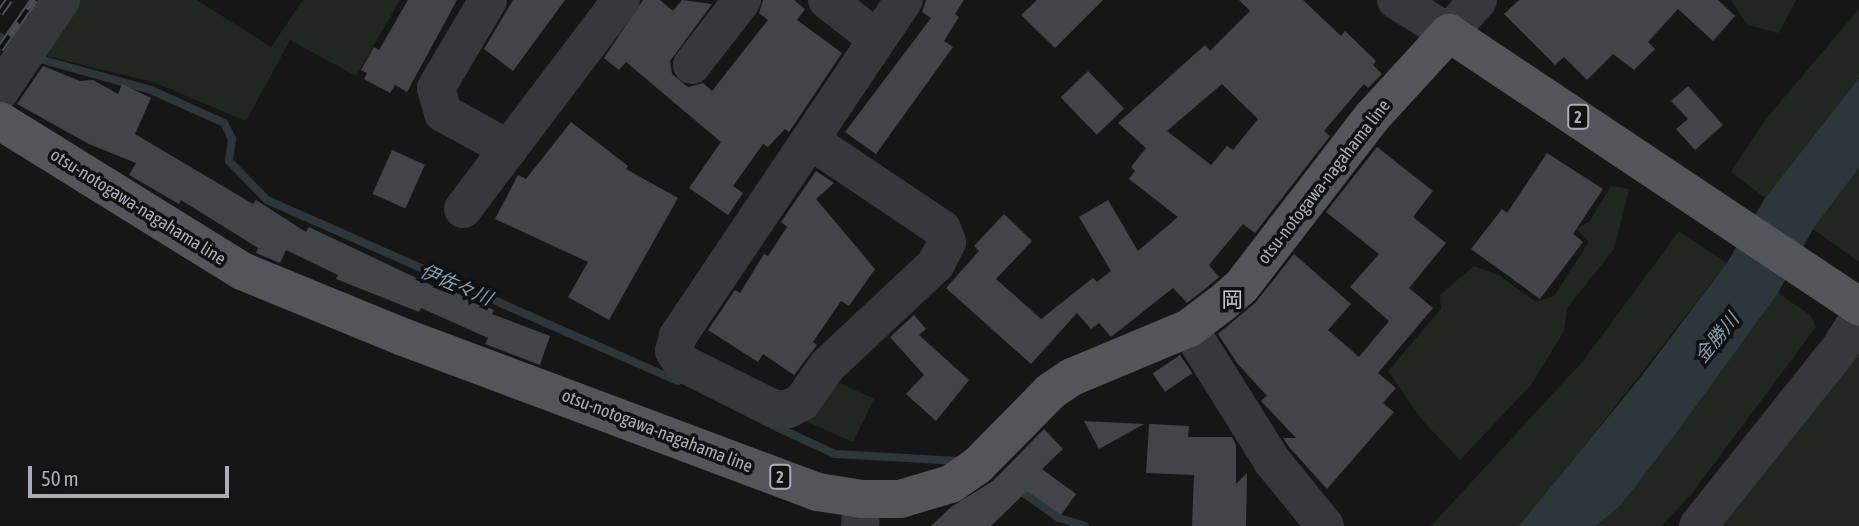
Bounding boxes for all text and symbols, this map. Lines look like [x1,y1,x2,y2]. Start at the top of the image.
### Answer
street label: otsu-notogawa-nagahama line [1253,96,1395,268]
road number: 2 [1566,105,1590,130]
street label: otsu-notogawa-nagahama line [46,144,230,270]
water label: 伊佐々川 [417,260,495,310]
district label: 岡 [1222,286,1242,312]
water label: 金勝川 [1690,309,1744,367]
street label: otsu-notogawa-nagahama line [559,385,755,477]
scale bar [32,452,233,496]
road number: 2 [768,464,792,490]
text: 50 m [41,466,79,490]

